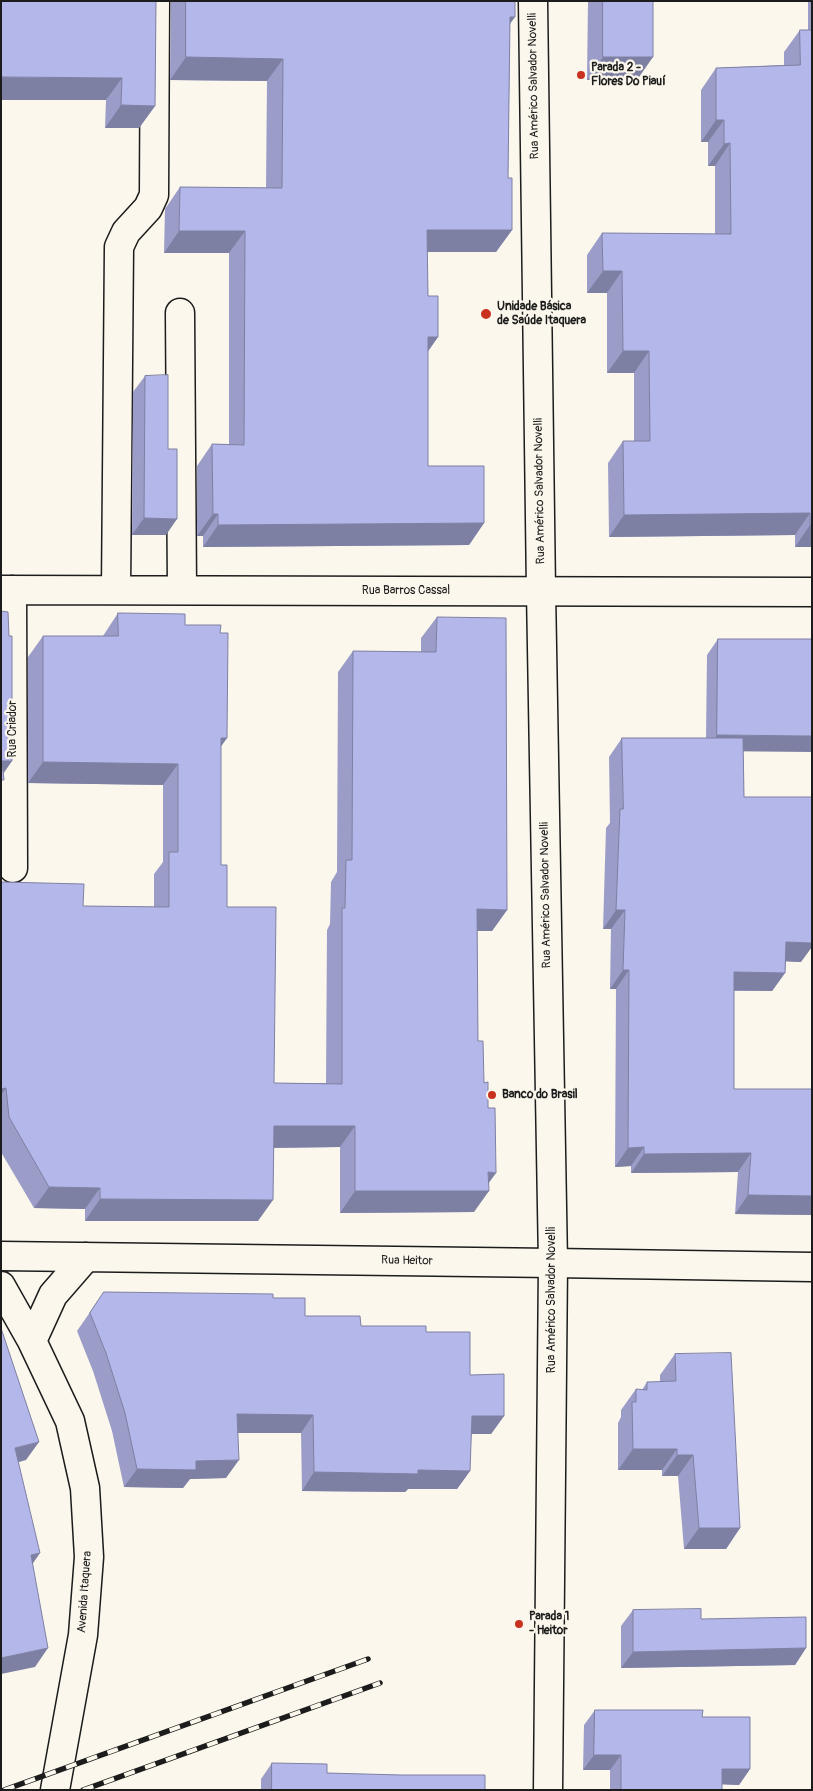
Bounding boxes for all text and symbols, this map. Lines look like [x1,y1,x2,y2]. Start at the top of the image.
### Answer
street label: Rua Américo Salvador Novelli [526,13,542,159]
place label: Parada 2 - Flores Do Piauí [591,61,666,89]
marker: Parada 2 - Flores Do Piauí [575,69,587,81]
place label: Unidade Básica de Saúde Itaquera [497,300,586,328]
marker: Unidade Básica de Saúde Itaquera [479,307,493,321]
street label: Rua Américo Salvador Novelli [532,418,548,564]
street label: Rua Barros Cassal [362,584,450,598]
street label: Rua Criador [6,701,20,757]
street label: Rua Américo Salvador Novelli [538,822,554,968]
place label: Banco do Brasil [502,1088,578,1102]
marker: Banco do Brasil [486,1089,498,1101]
street label: Rua Américo Salvador Novelli [545,1227,559,1373]
street label: Rua Heitor [381,1253,433,1269]
street label: Avenida Itaquera [75,1550,95,1634]
place label: Parada 1 - Heitor [529,1610,569,1638]
marker: Parada 1 - Heitor [513,1618,525,1630]

